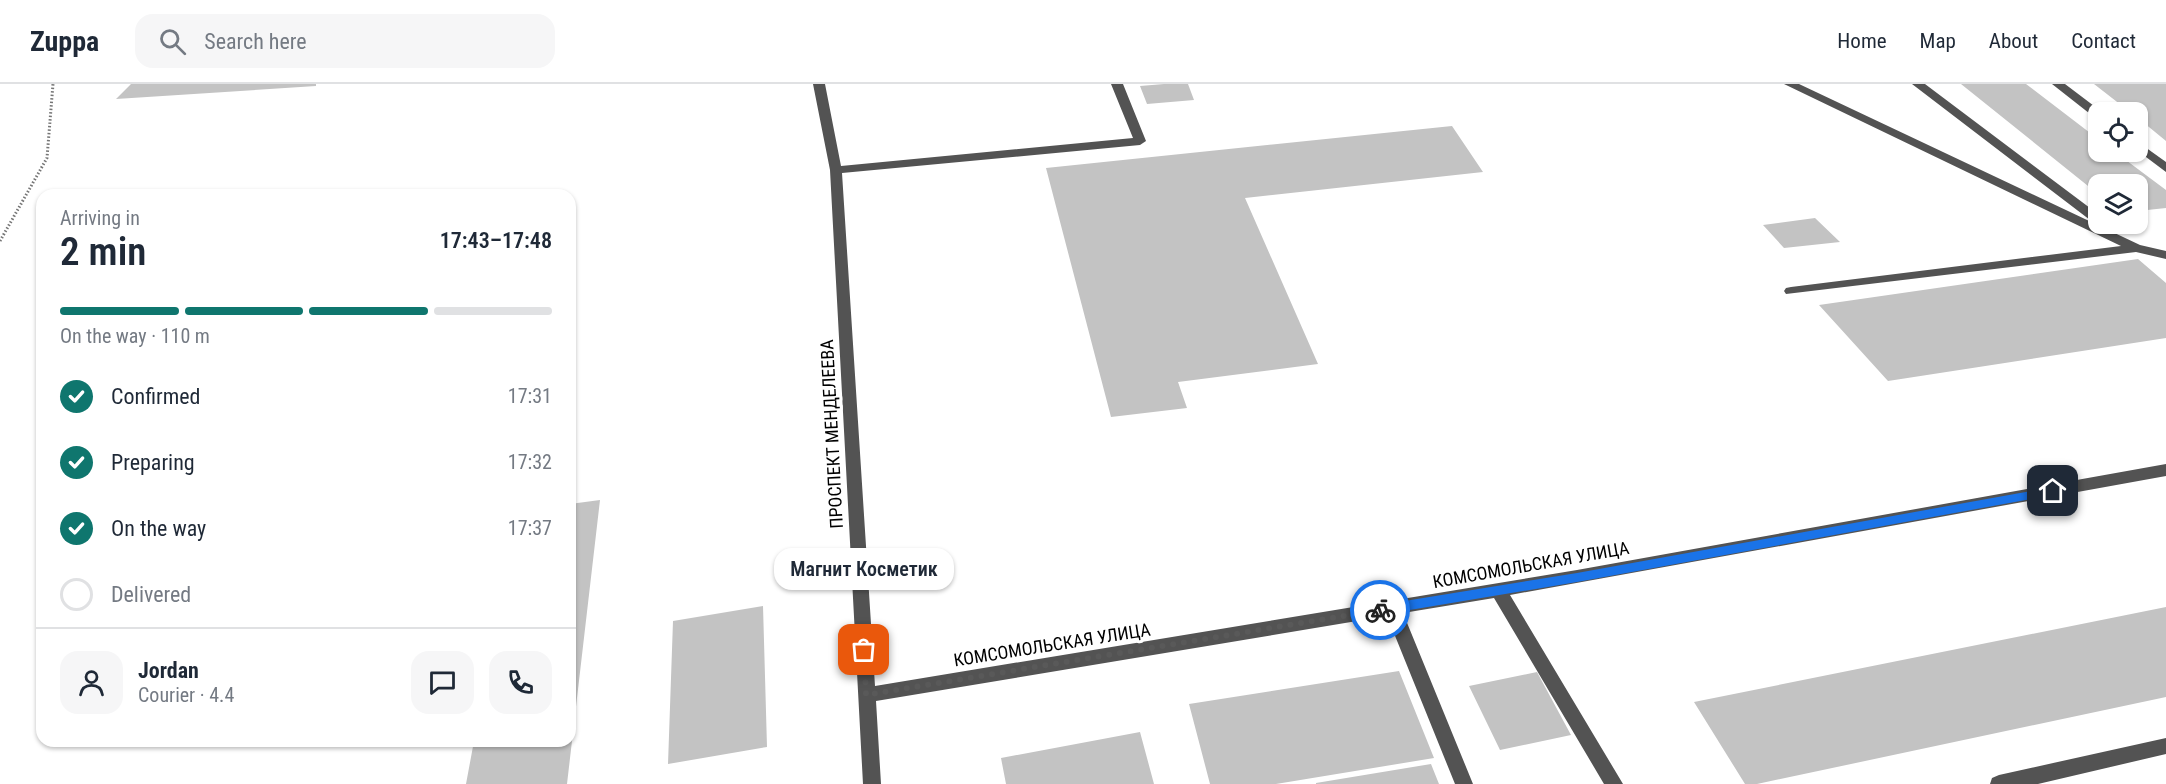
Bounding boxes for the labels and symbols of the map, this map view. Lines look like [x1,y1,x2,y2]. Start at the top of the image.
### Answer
street label: ПРОСПЕКТ МЕНДЕЛЕЕВА [816,338,847,529]
pin [2027,465,2078,516]
street label: КОМСОМОЛЬСКАЯ УЛИЦА [1431,537,1631,592]
callout: Магнит Косметик [774,548,954,590]
courier [1350,580,1410,640]
street label: КОМСОМОЛЬСКАЯ УЛИЦА [952,618,1152,670]
pin [838,624,889,675]

